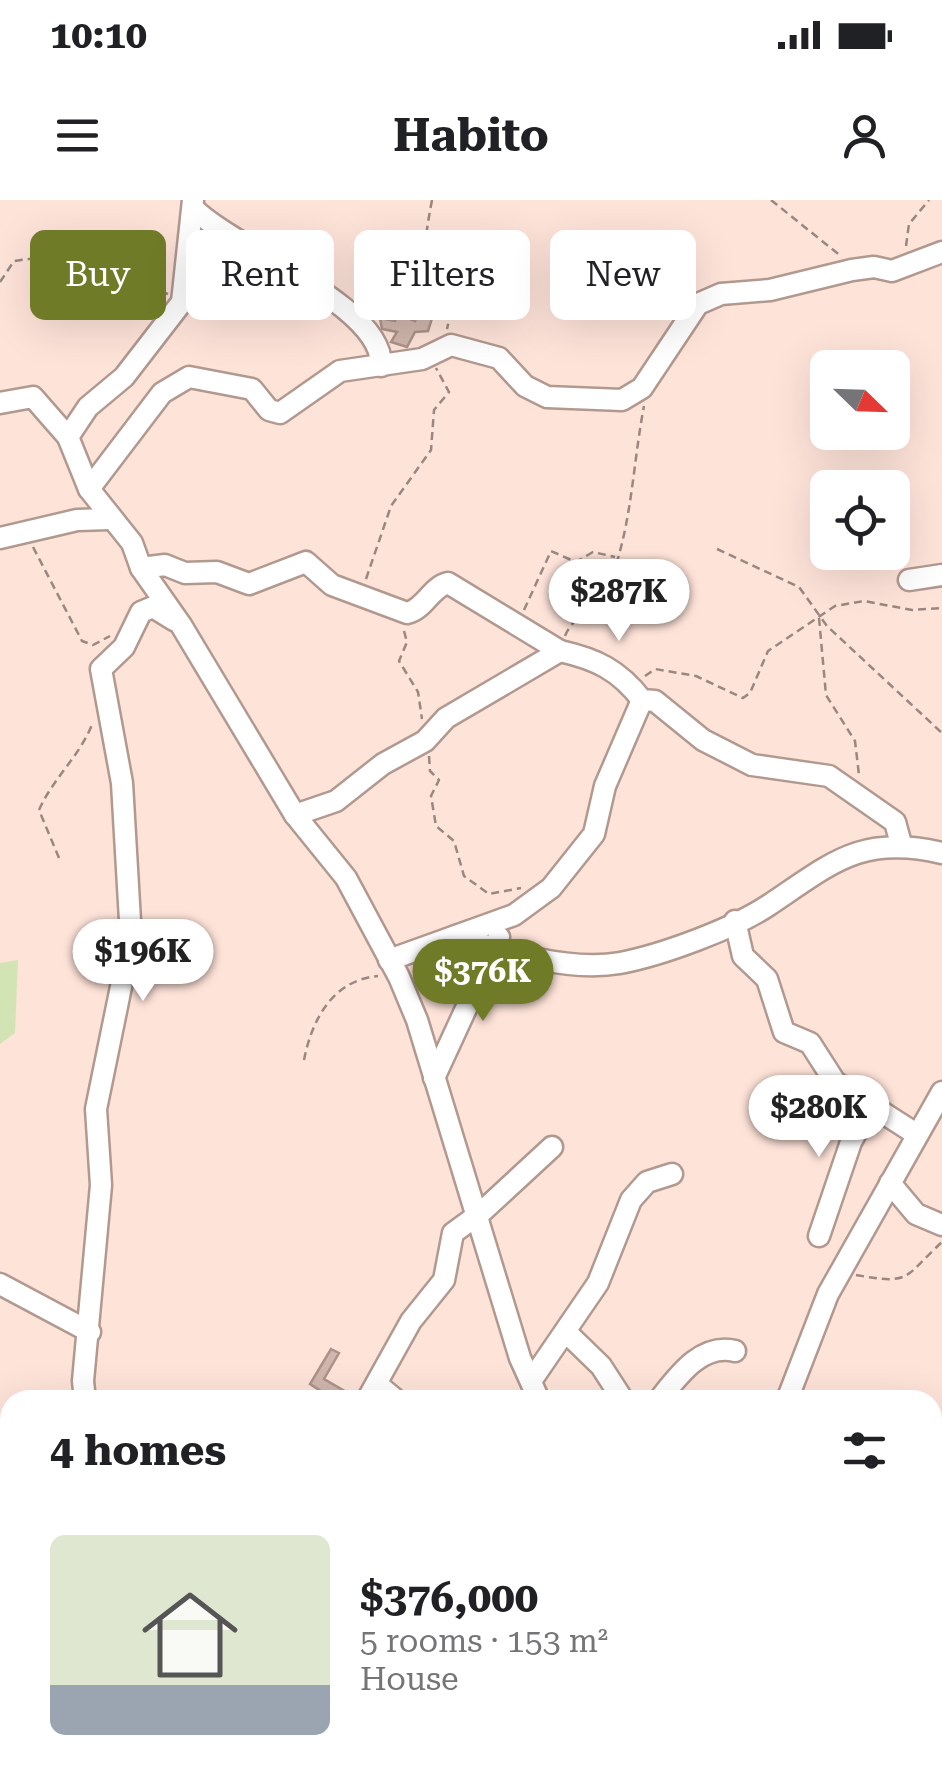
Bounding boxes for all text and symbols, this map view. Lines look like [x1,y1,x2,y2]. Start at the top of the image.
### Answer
text: 10:10 [50,13,147,57]
icon: menu [50,108,105,163]
icon: person [837,108,892,163]
text: Habito [393,109,549,162]
chip: Buy [30,230,166,320]
chip: Rent [186,230,334,320]
chip: Filters [354,230,530,320]
chip: New [550,230,696,320]
north arrow [810,350,910,450]
map controls [810,350,910,570]
button: locate [810,470,910,570]
pin: $287K [549,559,689,644]
text: $287K [571,572,667,610]
pin: $196K [73,919,213,1004]
text: $196K [95,932,191,970]
pin: $376K [413,939,553,1024]
text: $376K [435,952,531,990]
pin: $280K [749,1075,889,1160]
text: $280K [771,1088,867,1126]
icon: filters [837,1423,892,1478]
text: 4 homes [50,1426,226,1475]
text: $376,000 [360,1573,538,1622]
icon: home [130,1575,250,1695]
text: 5 rooms · 153 m² [360,1622,608,1660]
text: House [360,1660,459,1698]

